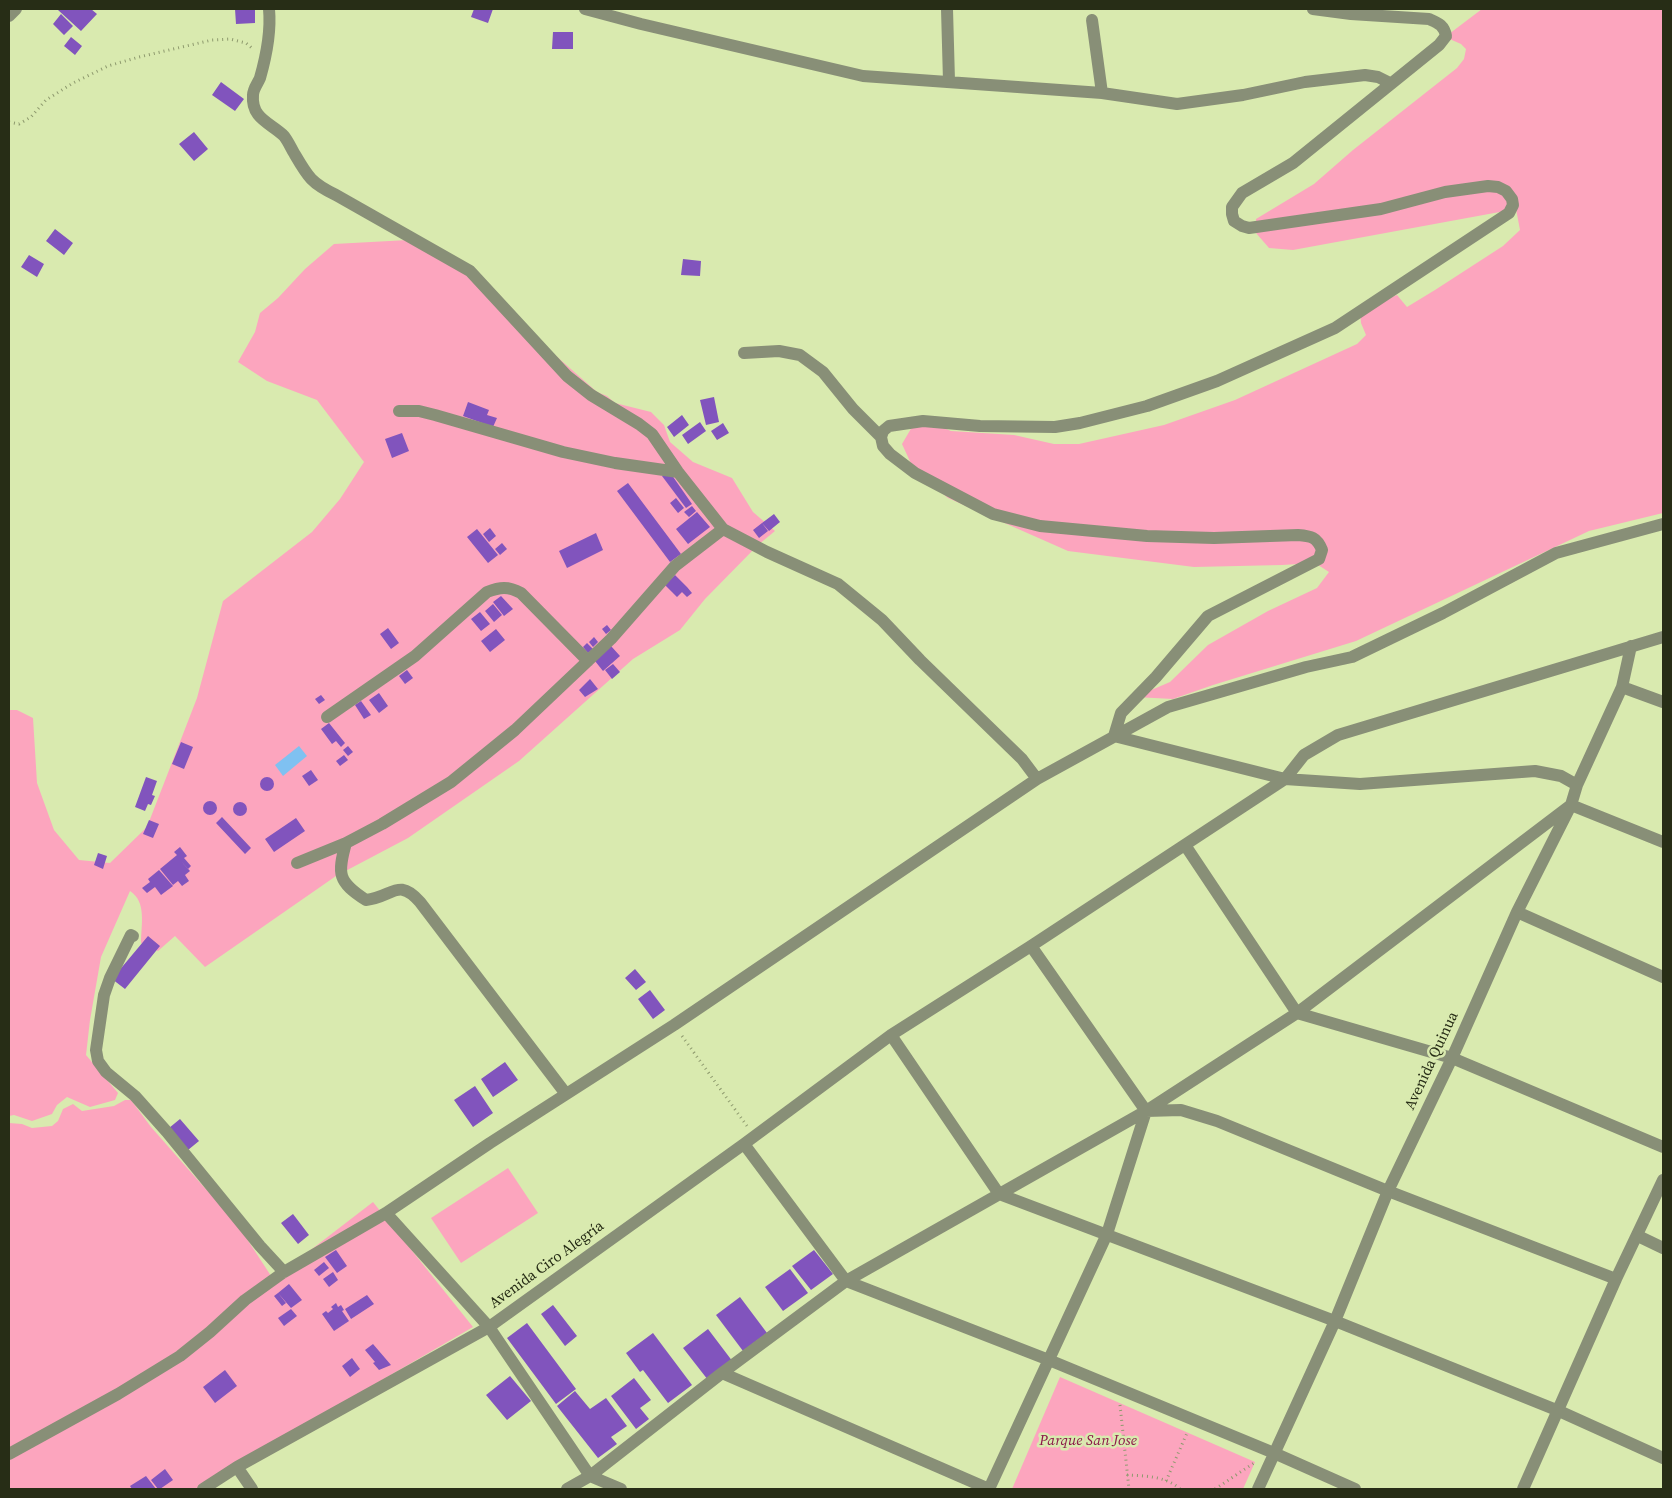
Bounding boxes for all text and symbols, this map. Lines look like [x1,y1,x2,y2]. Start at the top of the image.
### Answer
street label: Avenida Quinua [1401,1009,1463,1113]
street label: Avenida Ciro Alegría [486,1217,608,1313]
park label: Parque San Jose [1039,1432,1137,1450]

